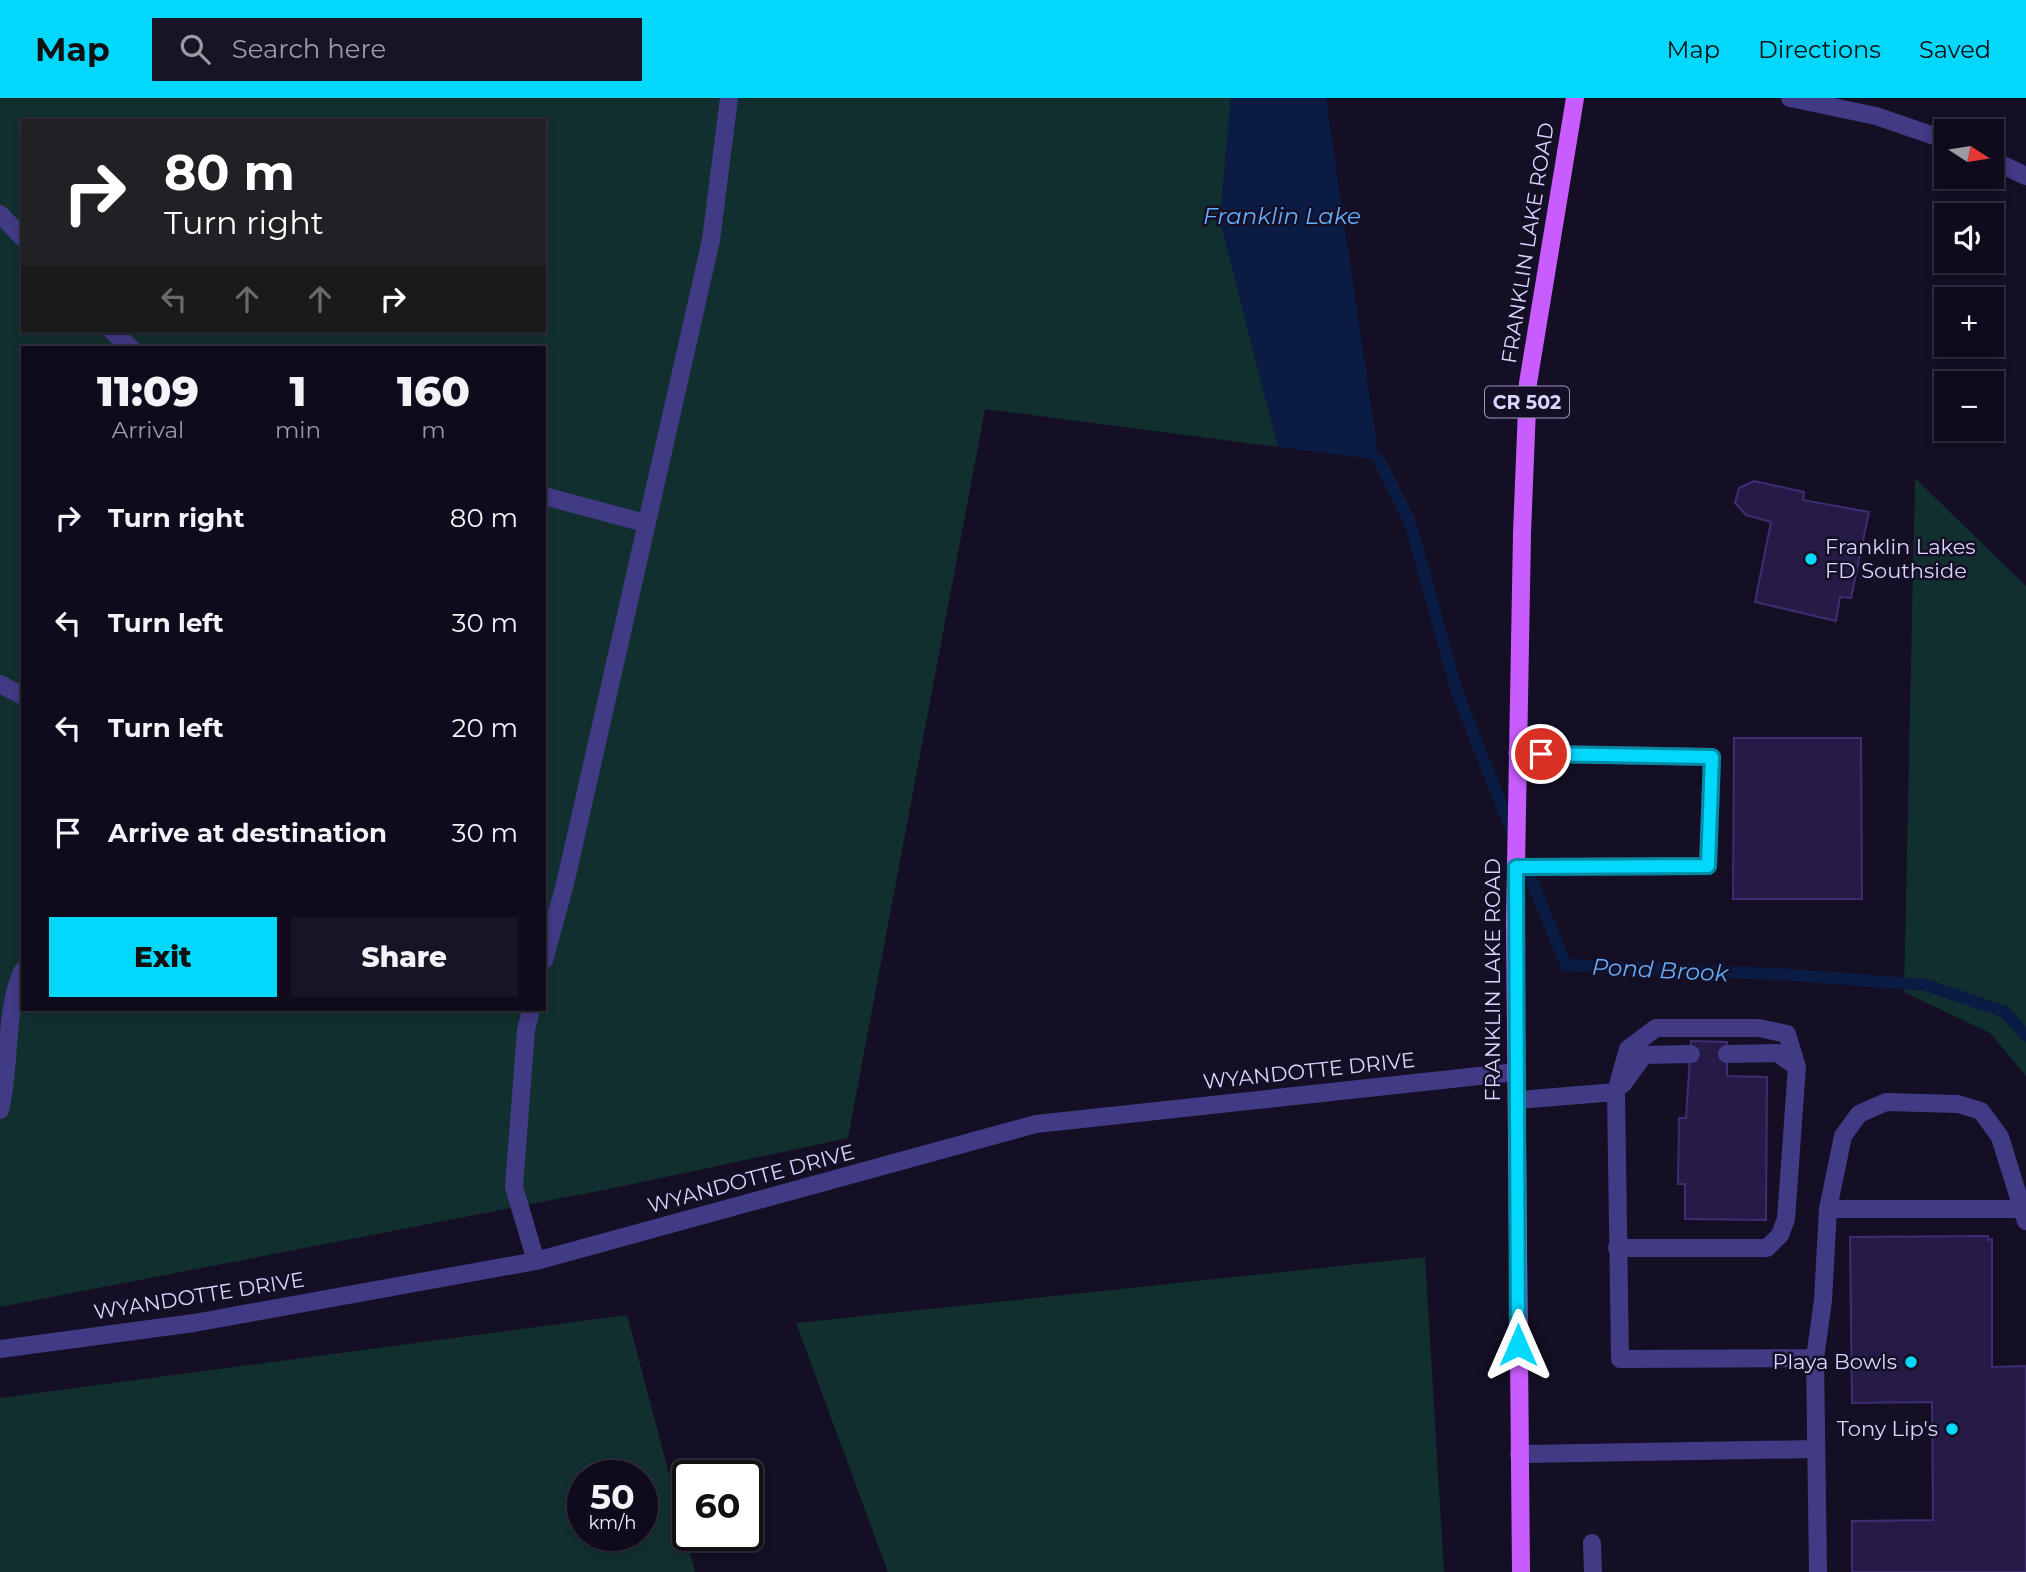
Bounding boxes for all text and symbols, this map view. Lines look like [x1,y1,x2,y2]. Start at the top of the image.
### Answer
search box [152,18,642,81]
text: Map [35,29,110,69]
icon: search [176,30,214,68]
text: Search here [232,33,386,65]
text: Map [1667,35,1720,64]
text: Directions [1758,35,1881,64]
text: Saved [1919,35,1991,64]
north arrow [1934,119,2004,189]
map controls [1934,119,2004,441]
street label: FRANKLIN LAKE ROAD [1496,121,1559,365]
text: 80 m [164,143,295,202]
icon: right [49,147,140,238]
water label: Franklin Lake [1203,202,1361,230]
text: Turn right [164,203,324,242]
button: sound [1934,203,2004,273]
icon: left [155,280,193,318]
icon: ahead [228,280,266,318]
icon: ahead [301,280,339,318]
icon: right [374,280,412,318]
button: + [1934,287,2004,357]
text: 11:09 [97,365,199,417]
text: 1 [289,365,306,417]
text: 160 [397,365,470,417]
button: − [1934,371,2004,441]
road number: CR 502 [1485,386,1569,418]
text: Arrival [112,416,184,444]
text: min [275,416,321,444]
text: m [421,416,446,444]
icon: right [49,499,87,537]
text: Turn right [108,502,244,534]
text: 80 m [450,502,518,534]
place label: Franklin Lakes FD Southside [1825,534,1976,583]
marker: Franklin Lakes FD Southside [1803,551,1819,567]
icon: left [49,604,87,642]
text: Turn left [108,607,224,639]
text: 30 m [452,607,518,639]
icon: left [49,709,87,747]
text: Turn left [108,712,224,744]
text: 20 m [452,712,518,744]
pin [1511,724,1571,784]
icon: arrive [1522,735,1560,773]
icon: arrive [49,814,87,852]
text: Arrive at destination [108,817,387,849]
text: 30 m [452,817,518,849]
street label: FRANKLIN LAKE ROAD [1480,858,1505,1102]
button: Exit [49,917,277,997]
button: Share [291,917,518,997]
water label: Pond Brook [1591,952,1730,988]
street label: WYANDOTTE DRIVE [1202,1047,1416,1094]
street label: WYANDOTTE DRIVE [645,1139,857,1218]
street label: WYANDOTTE DRIVE [92,1266,306,1325]
position arrow [1481,1308,1555,1382]
place label: Playa Bowls [1772,1349,1897,1374]
marker: Playa Bowls [1903,1354,1919,1370]
place label: Tony Lip's [1837,1416,1938,1441]
marker: Tony Lip's [1944,1421,1960,1437]
speed limit sign: 60 [672,1460,763,1551]
text: 50 [590,1475,635,1518]
text: km/h [588,1512,637,1534]

